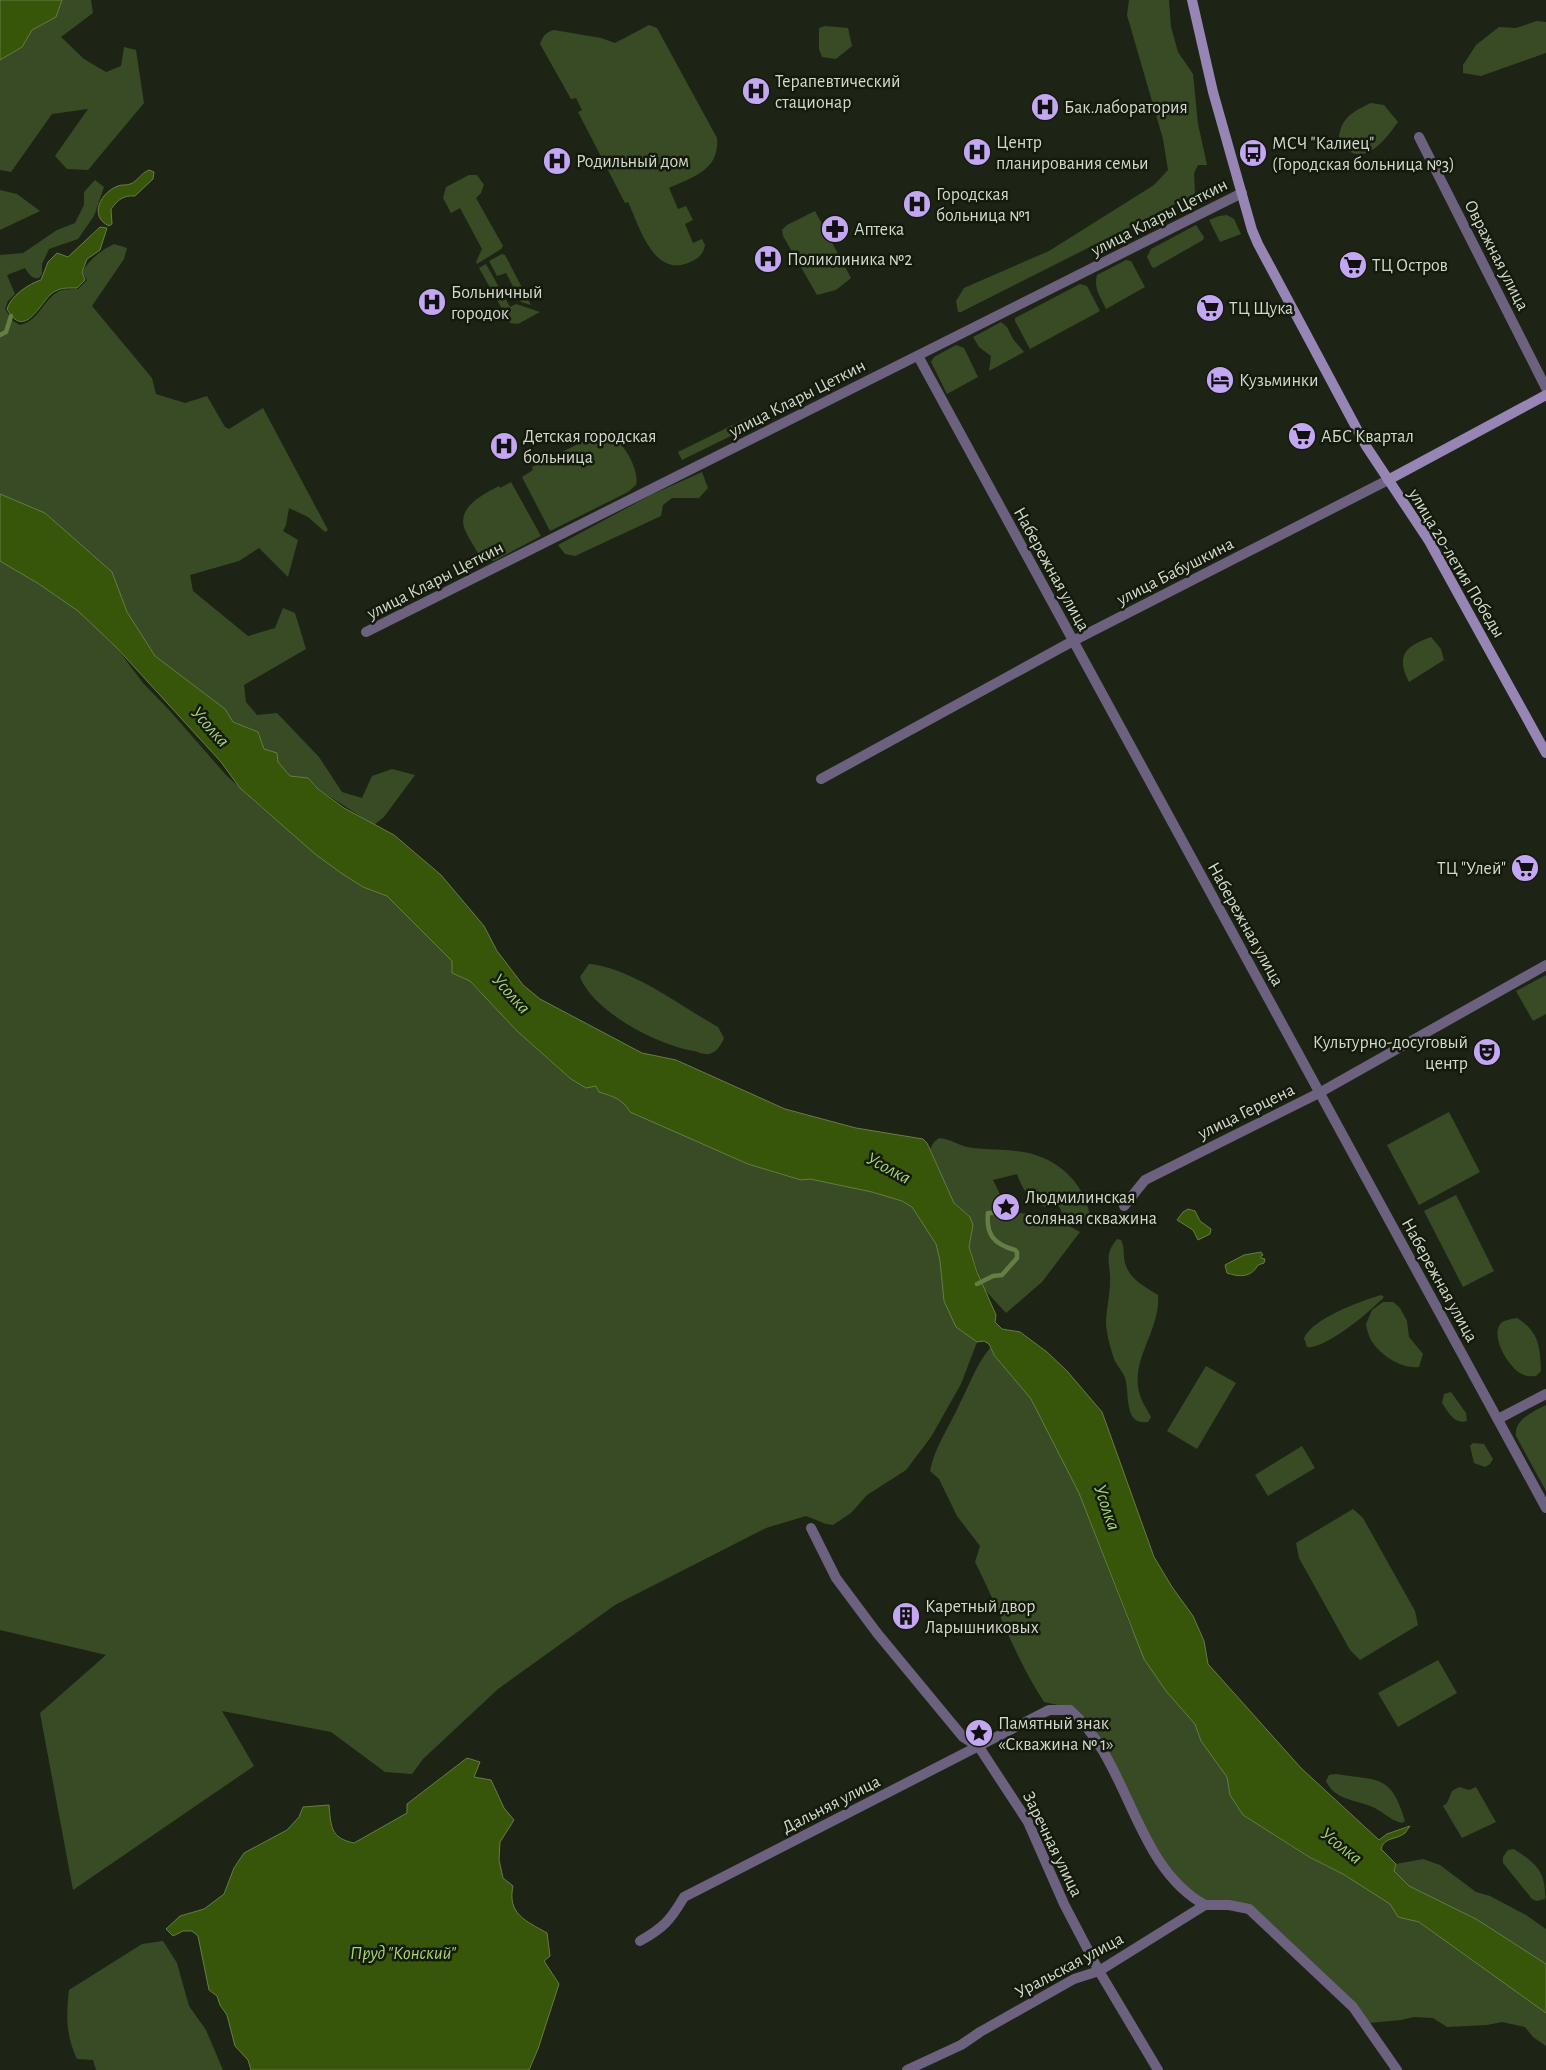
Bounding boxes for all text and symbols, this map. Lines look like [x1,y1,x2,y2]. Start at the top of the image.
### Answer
place label: Терапевтический стационар [775,73,901,112]
hospital icon: Терапевтический стационар [741,76,771,106]
hospital icon: Бак.лаборатория [1030,92,1060,122]
place label: Бак.лаборатория [1064,98,1188,117]
place label: Центр планирования семьи [996,134,1149,173]
place label: МСЧ "Калиец" (Городская больница №3) [1272,135,1455,174]
hospital icon: Центр планирования семьи [962,137,992,167]
bus stop icon: МСЧ "Калиец" (Городская больница №3) [1238,138,1268,168]
hospital icon: Родильный дом [542,146,572,176]
place label: Родильный дом [576,153,689,171]
street label: улица Клары Цеткин [1087,176,1231,261]
place label: Городская больница №1 [936,186,1031,225]
hospital icon: Городская больница №1 [902,189,932,219]
street label: Овражная улица [1461,197,1532,314]
pharmacy icon: Аптека [820,214,850,244]
place label: Аптека [854,221,904,239]
hospital icon: Поликлиника №2 [753,244,783,274]
supermarket icon: ТЦ Остров [1338,250,1368,280]
place label: Поликлиника №2 [787,251,912,269]
place label: ТЦ Остров [1372,257,1448,275]
place label: Больничный городок [451,284,543,323]
hospital icon: Больничный городок [417,287,447,317]
supermarket icon: ТЦ Щука [1195,293,1225,323]
place label: ТЦ Щука [1229,300,1293,318]
street label: улица Клары Цеткин [725,357,869,442]
hotel icon: Кузьминки [1205,365,1235,395]
place label: Кузьминки [1239,372,1319,390]
supermarket icon: АБС Квартал [1287,421,1317,451]
place label: Детская городская больница [523,428,656,467]
place label: АБС Квартал [1321,428,1414,446]
hospital icon: Детская городская больница [489,431,519,461]
street label: улица 20-летия Победы [1404,484,1509,641]
street label: Набережная улица [1010,504,1093,634]
street label: улица Бабушкина [1113,534,1237,610]
street label: улица Клары Цеткин [363,539,507,624]
water label: Усолка [187,703,233,751]
supermarket icon: ТЦ "Улей" [1510,853,1540,883]
street label: Набережная улица [1204,859,1287,989]
place label: ТЦ "Улей" [1437,860,1506,878]
water label: Усолка [488,970,534,1018]
place label: Культурно-досуговый центр [1313,1034,1468,1073]
theatre icon: Культурно-досуговый центр [1472,1037,1502,1067]
street label: улица Герцена [1194,1081,1298,1143]
water label: Усолка [863,1149,914,1188]
place label: Людмилинская соляная скважина [1025,1189,1157,1228]
place icon: Людмилинская соляная скважина [991,1192,1021,1222]
street label: Набережная улица [1398,1215,1481,1345]
water label: Усолка [1090,1482,1123,1533]
place label: Каретный двор Ларышниковых [925,1598,1039,1637]
building icon: Каретный двор Ларышниковых [891,1601,921,1631]
place label: Памятный знак «Скважина № 1» [998,1715,1114,1754]
place icon: Памятный знак «Скважина № 1» [964,1718,994,1748]
street label: Дальняя улица [779,1772,883,1837]
street label: Заречная улица [1019,1789,1085,1900]
water label: Усолка [1317,1824,1365,1868]
street label: Уральская улица [1012,1930,1127,2002]
water label: Пруд "Конский" [350,1944,457,1963]

